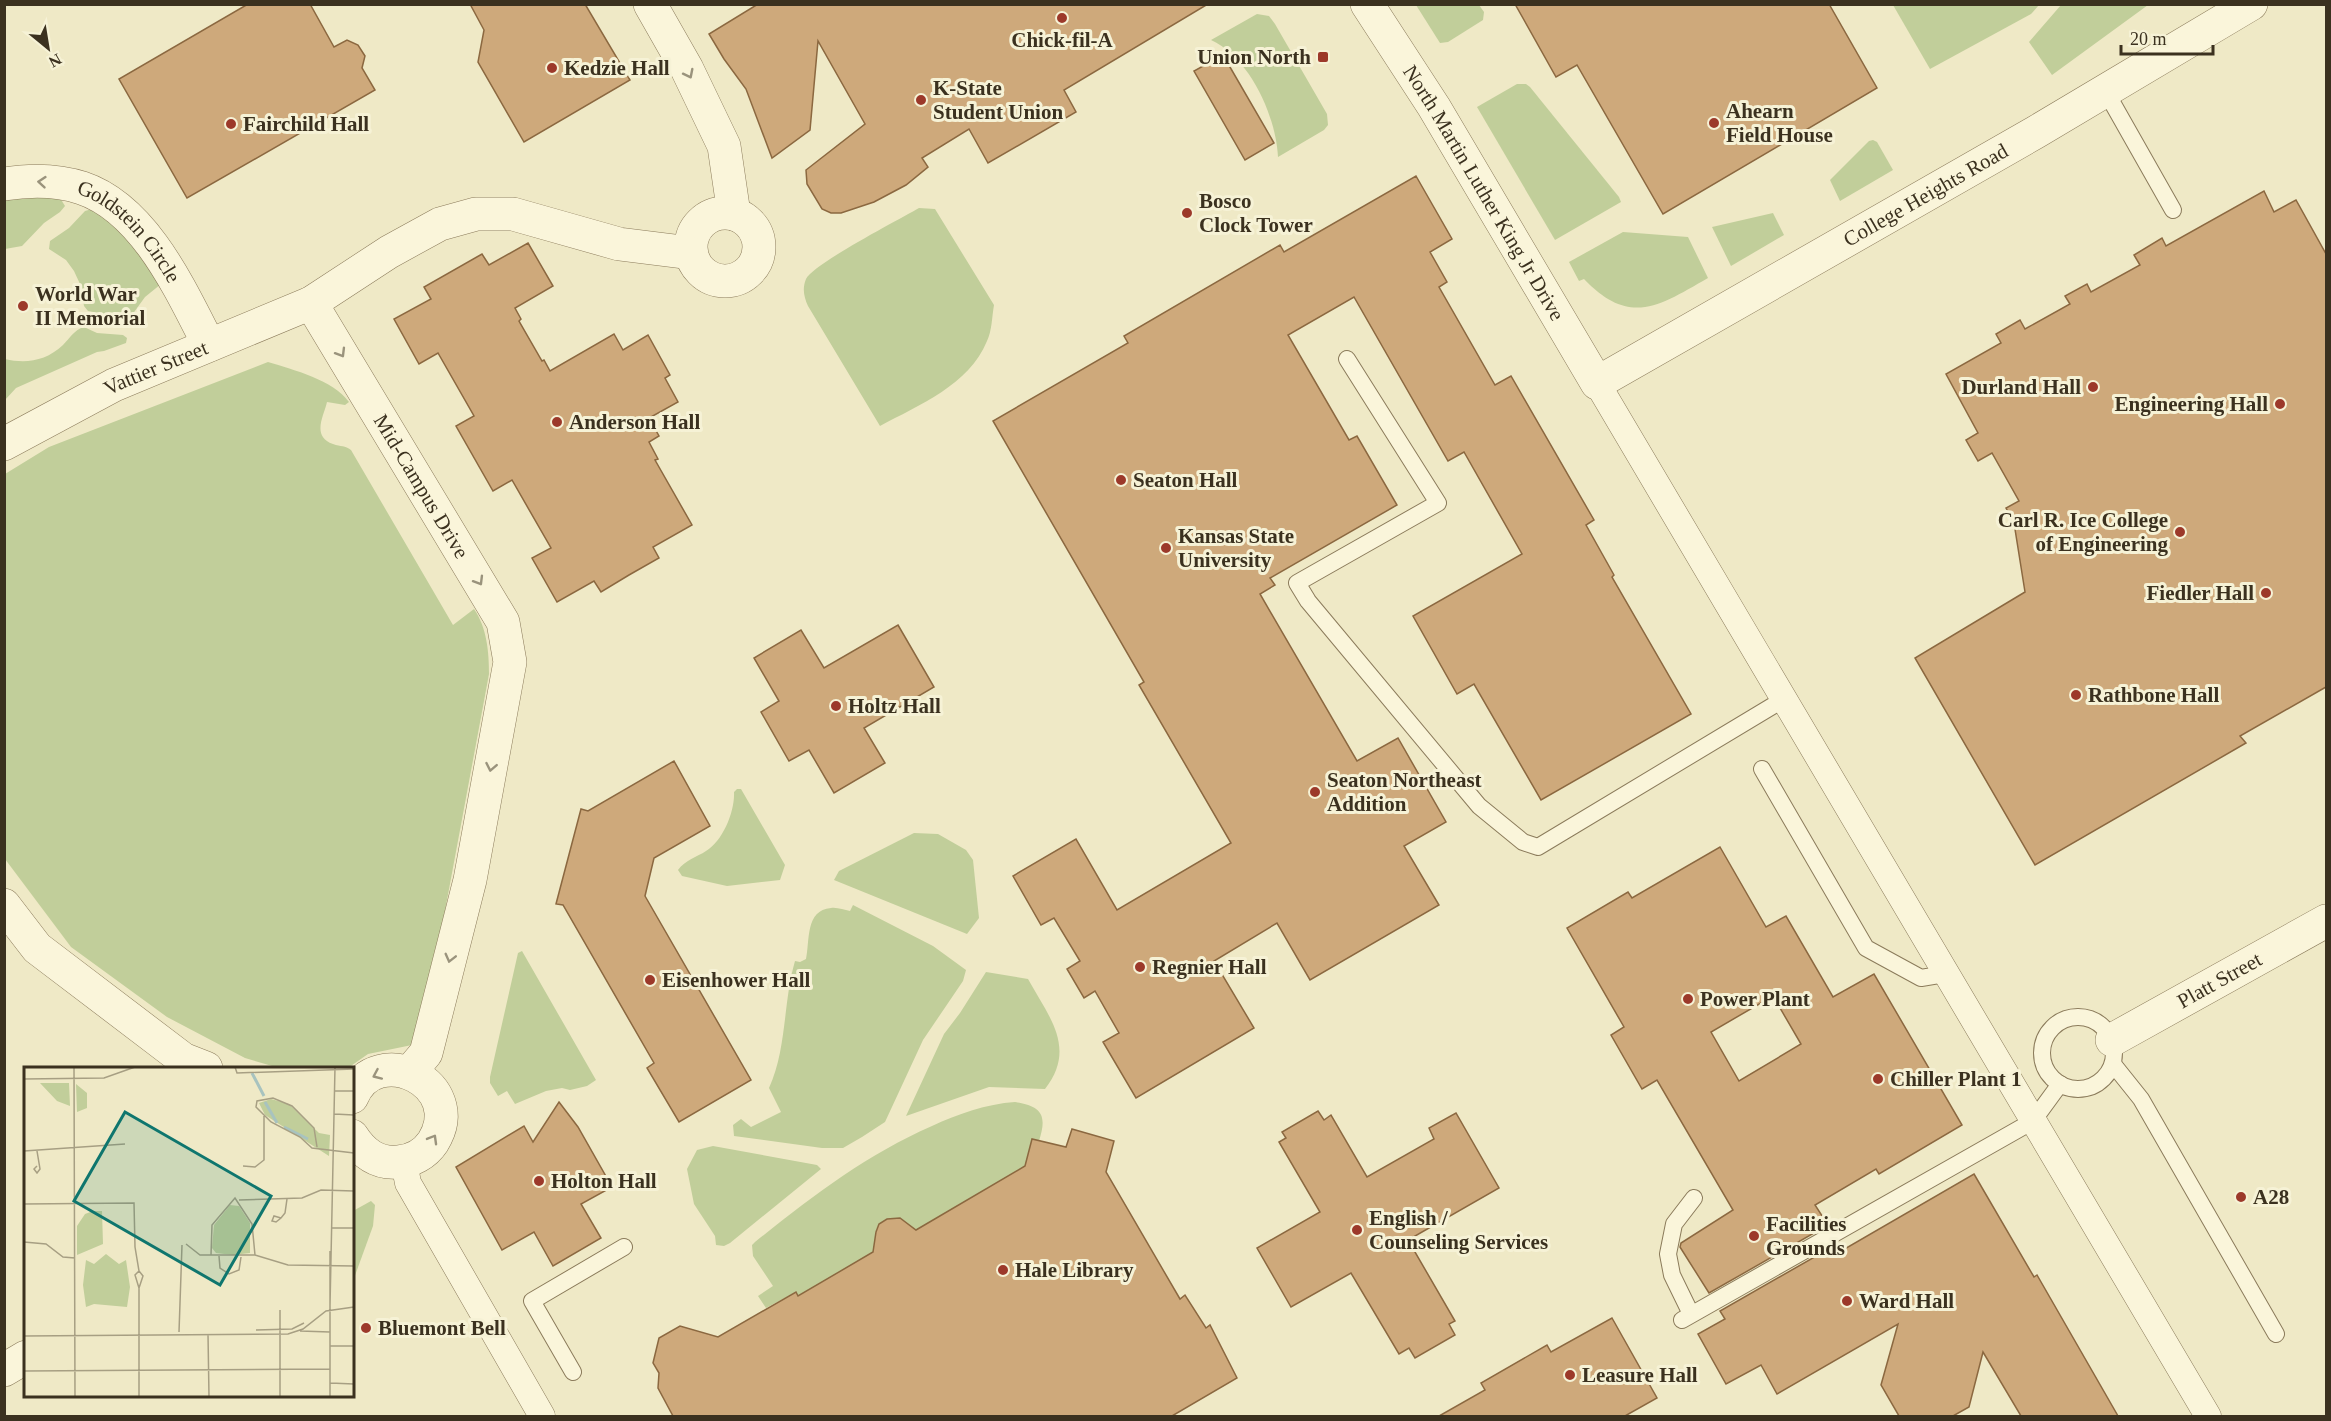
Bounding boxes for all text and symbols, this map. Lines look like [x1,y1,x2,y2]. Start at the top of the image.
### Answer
marker: Chick-fil-A [1055,11,1069,25]
north arrow [18,18,78,78]
scale bar [2121,18,2212,56]
place label: Chick-fil-A [1011,28,1114,52]
text: 20 m [2130,29,2167,49]
place label: Union North [1197,45,1311,69]
text: N [46,50,65,71]
marker: Union North [1316,50,1330,64]
place label: Kedzie Hall [564,56,670,80]
marker: Kedzie Hall [545,61,559,75]
street label: North Martin Luther King Jr Drive [1398,61,1569,325]
one-way arrow [682,67,693,78]
place label: K-State Student Union [933,76,1063,124]
marker: K-State Student Union [914,93,928,107]
place label: Ahearn Field House [1726,99,1833,147]
place label: Fairchild Hall [243,112,369,136]
marker: Ahearn Field House [1707,116,1721,130]
marker: Fairchild Hall [224,117,238,131]
street label: College Heights Road [1839,138,2013,252]
street label: Goldstein Circle [74,175,186,287]
one-way arrow [38,176,47,189]
place label: Bosco Clock Tower [1199,189,1313,237]
marker: Bosco Clock Tower [1180,206,1194,220]
place label: World War II Memorial [35,282,145,330]
marker: World War II Memorial [16,299,30,313]
street label: Vattier Street [100,335,211,400]
one-way arrow [334,347,345,357]
place label: Durland Hall [1961,375,2081,399]
marker: Durland Hall [2086,380,2100,394]
place label: Engineering Hall [2115,392,2268,416]
marker: Engineering Hall [2273,397,2287,411]
street label: Mid-Campus Drive [369,410,474,563]
place label: Anderson Hall [569,410,700,434]
marker: Anderson Hall [550,415,564,429]
place label: Seaton Hall [1133,468,1238,492]
marker: Seaton Hall [1114,473,1128,487]
place label: Carl R. Ice College of Engineering [1998,508,2168,556]
place label: Kansas State University [1178,524,1294,572]
marker: Carl R. Ice College of Engineering [2173,525,2187,539]
marker: Kansas State University [1159,541,1173,555]
one-way arrow [471,575,483,585]
place label: Fiedler Hall [2146,581,2254,605]
marker: Fiedler Hall [2259,586,2273,600]
place label: Rathbone Hall [2088,683,2219,707]
marker: Rathbone Hall [2069,688,2083,702]
place label: Holtz Hall [848,694,941,718]
marker: Holtz Hall [829,699,843,713]
one-way arrow [485,762,498,772]
place label: Seaton Northeast Addition [1327,768,1482,816]
marker: Seaton Northeast Addition [1308,785,1322,799]
street label: Platt Street [2173,947,2266,1013]
one-way arrow [445,952,457,963]
place label: Regnier Hall [1152,955,1267,979]
marker: Regnier Hall [1133,960,1147,974]
place label: Eisenhower Hall [662,968,811,992]
marker: Eisenhower Hall [643,973,657,987]
place label: Power Plant [1700,987,1810,1011]
marker: Power Plant [1681,992,1695,1006]
inset map [24,1067,354,1397]
place label: Chiller Plant 1 [1890,1067,2021,1091]
one-way arrow [372,1068,383,1080]
marker: Chiller Plant 1 [1871,1072,1885,1086]
one-way arrow [426,1135,437,1146]
place label: Holton Hall [551,1169,657,1193]
marker: Holton Hall [532,1174,546,1188]
place label: A28 [2253,1185,2289,1209]
marker: A28 [2234,1190,2248,1204]
place label: English / Counseling Services [1369,1206,1548,1254]
place label: Facilities Grounds [1766,1212,1846,1260]
marker: English / Counseling Services [1350,1223,1364,1237]
marker: Facilities Grounds [1747,1229,1761,1243]
place label: Hale Library [1015,1258,1134,1282]
marker: Hale Library [996,1263,1010,1277]
place label: Ward Hall [1859,1289,1954,1313]
marker: Ward Hall [1840,1294,1854,1308]
place label: Bluemont Bell [378,1316,506,1340]
marker: Bluemont Bell [359,1321,373,1335]
place label: Leasure Hall [1582,1363,1698,1387]
marker: Leasure Hall [1563,1368,1577,1382]

